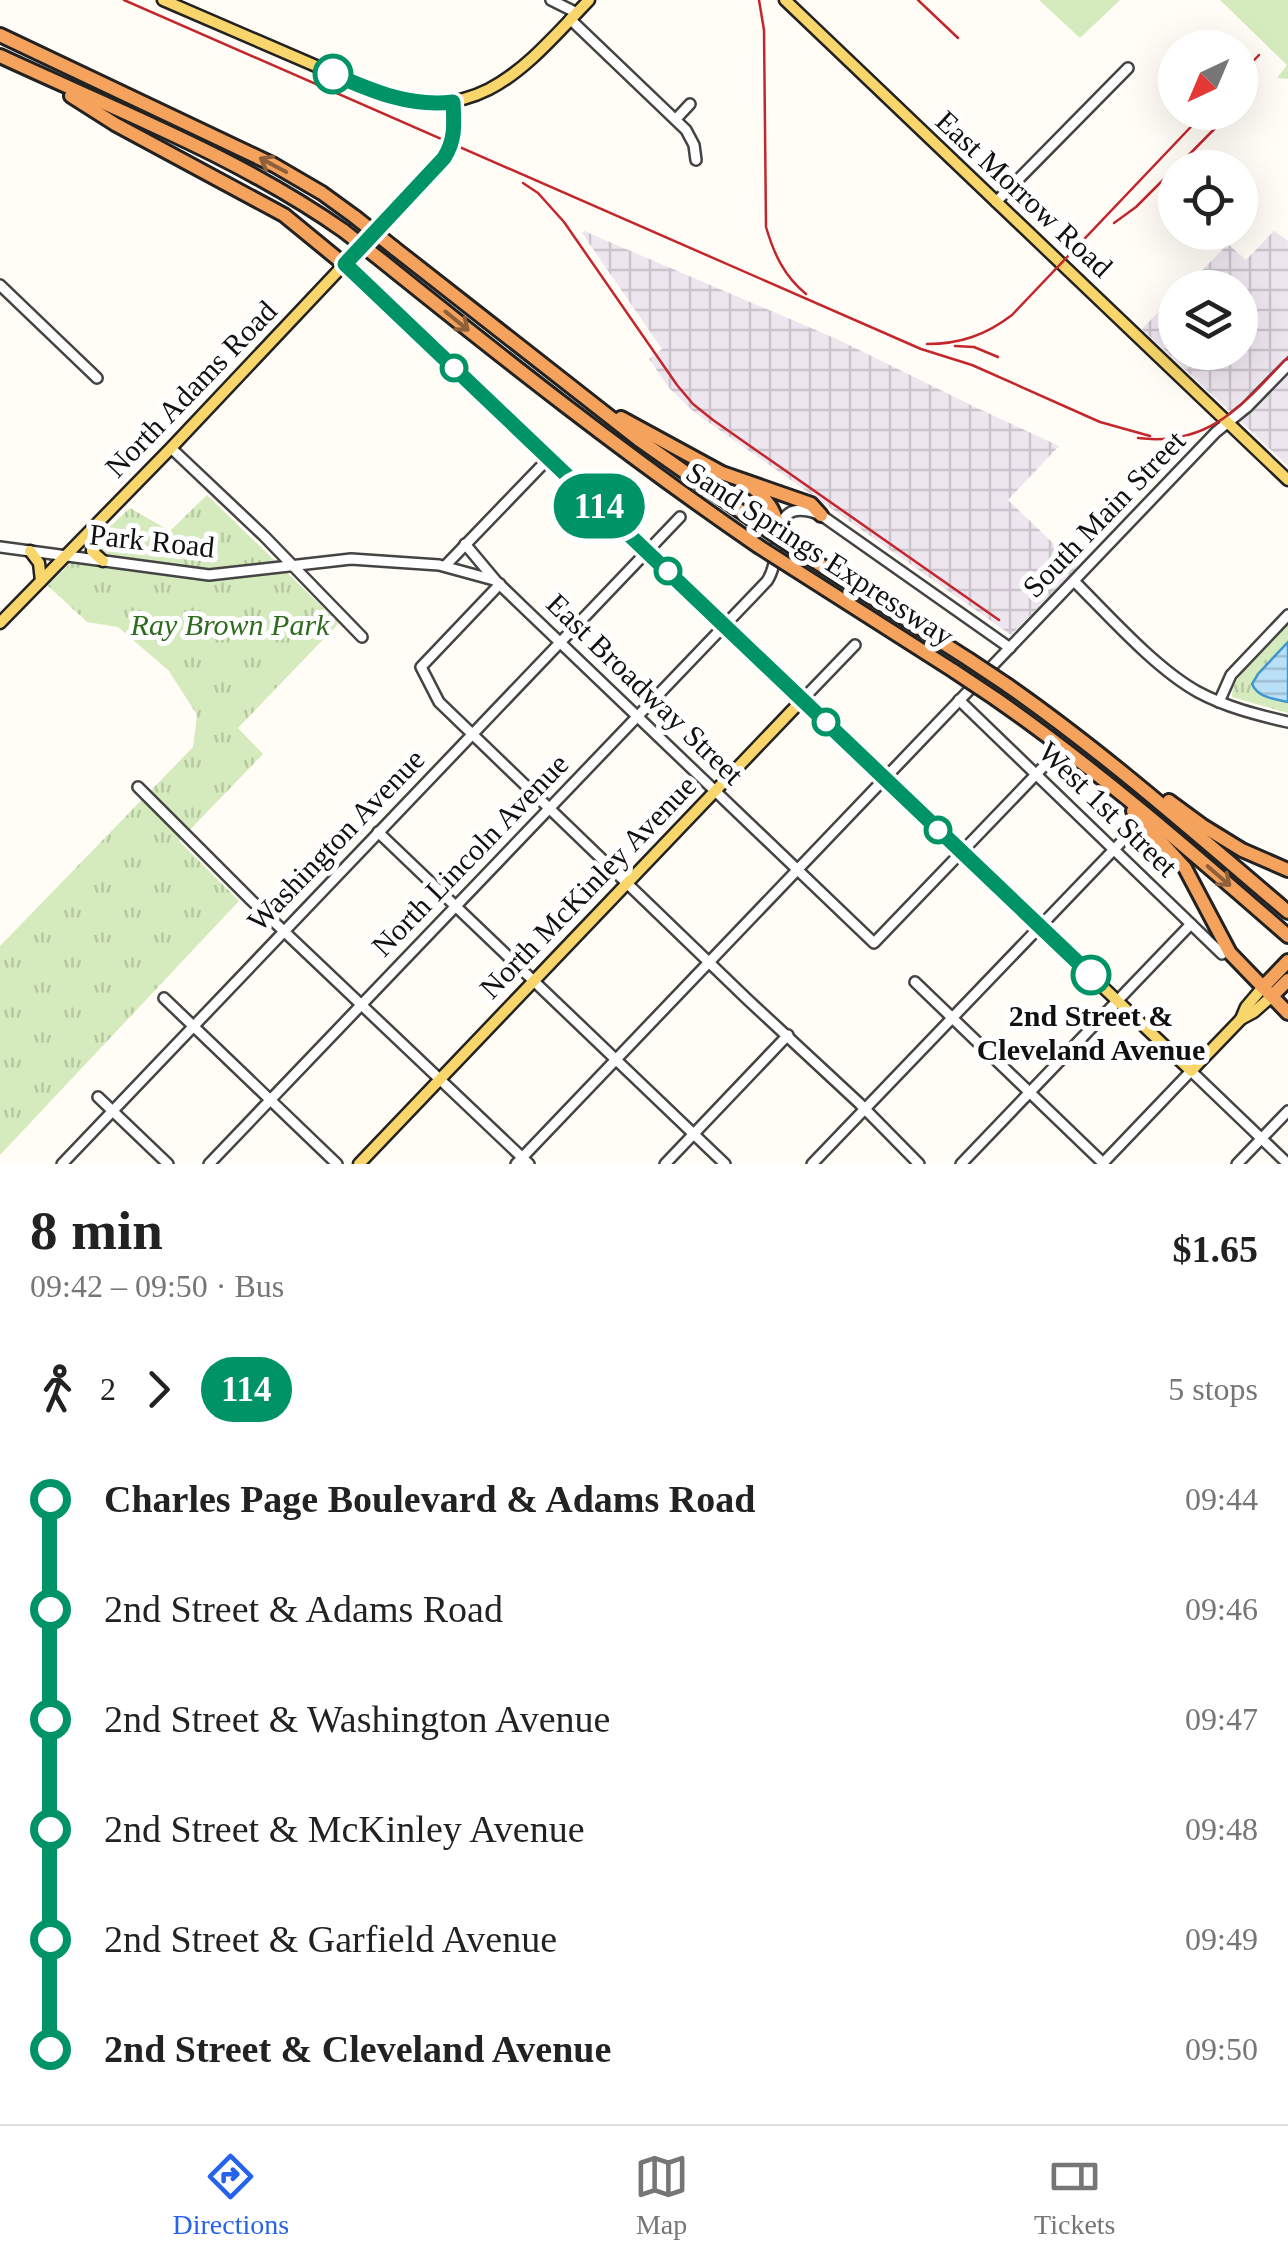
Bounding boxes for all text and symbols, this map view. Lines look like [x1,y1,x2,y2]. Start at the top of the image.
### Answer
north arrow [1158,30,1258,130]
map controls [1158,30,1258,370]
unlabelled marker [314,55,352,93]
street label: East Morrow Road [930,104,1119,284]
button: locate [1158,150,1258,250]
one-way arrow [258,154,288,174]
button: layers [1158,270,1258,370]
street label: North Adams Road [98,294,283,483]
one-way arrow [444,310,470,332]
unlabelled marker [441,355,467,381]
street label: South Main Street [1016,423,1192,604]
street label: Sand Springs Expressway [681,455,960,652]
line badge: 114 [542,474,656,538]
text: 114 [574,487,624,526]
street label: Park Road [88,518,216,563]
unlabelled marker [655,558,681,584]
street label: East Broadway Street [540,586,751,791]
park label: Ray Brown Park [130,608,330,641]
unlabelled marker [813,709,839,735]
street label: West 1st Street [1032,735,1185,883]
street label: Washington Avenue [241,742,431,937]
street label: North Lincoln Avenue [365,747,574,962]
street label: North McKinley Avenue [473,769,702,1005]
unlabelled marker [925,817,951,843]
one-way arrow [1206,864,1231,887]
marker: 2nd Street & Cleveland Avenue [1072,956,1110,994]
place label: 2nd Street & Cleveland Avenue [977,999,1205,1066]
text: 8 min [30,1200,163,1261]
text: $1.65 [1173,1228,1258,1270]
text: 09:42 – 09:50 · Bus [30,1268,284,1304]
icon: walk [30,1362,85,1417]
icon: forward [131,1362,186,1417]
text: 114 [221,1370,272,1409]
text: 2 [100,1371,116,1407]
text: 5 stops [1168,1371,1258,1407]
text: Charles Page Boulevard & Adams Road [104,1478,755,1520]
text: 09:44 [1185,1481,1258,1517]
text: 2nd Street & Adams Road [104,1588,503,1630]
text: 09:46 [1185,1591,1258,1627]
text: 2nd Street & Washington Avenue [104,1698,610,1740]
text: 09:47 [1185,1701,1258,1737]
text: 2nd Street & McKinley Avenue [104,1808,585,1850]
text: 09:48 [1185,1811,1258,1847]
text: 2nd Street & Garfield Avenue [104,1918,557,1960]
text: 09:49 [1185,1921,1258,1957]
text: 2nd Street & Cleveland Avenue [104,2028,611,2070]
text: 09:50 [1185,2031,1258,2067]
tab: Directions [172,2149,289,2241]
tab: Map [634,2149,689,2241]
tab: Tickets [1034,2149,1116,2241]

